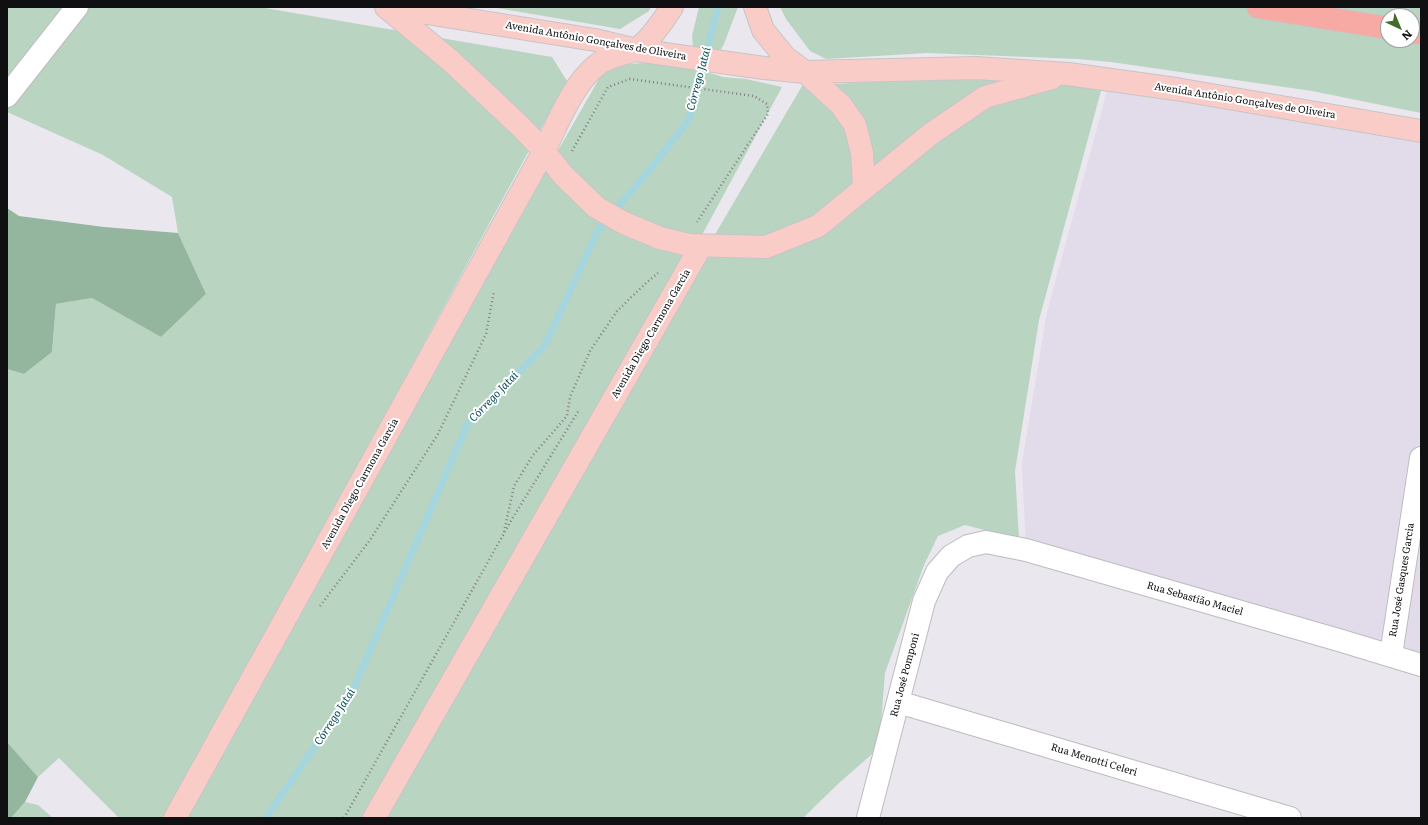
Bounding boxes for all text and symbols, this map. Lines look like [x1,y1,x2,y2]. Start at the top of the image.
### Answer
north arrow [1380,8,1420,48]
street label: Avenida Antônio Gonçalves de Oliveira [505,19,687,63]
text: N [1399,27,1417,45]
water label: Córrego Jataí [684,46,714,112]
street label: Avenida Antônio Gonçalves de Oliveira [1153,81,1337,121]
street label: Avenida Diego Carmona Garcia [609,267,693,401]
water label: Córrego Jataí [467,369,521,425]
street label: Avenida Diego Carmona Garcia [319,417,401,551]
street label: Rua José Gasques Garcia [1387,522,1417,638]
street label: Rua Sebastião Maciel [1145,580,1245,618]
street label: Rua José Pomponi [888,632,922,718]
water label: Córrego Jataí [312,686,358,748]
street label: Rua Menotti Celeri [1049,741,1139,779]

